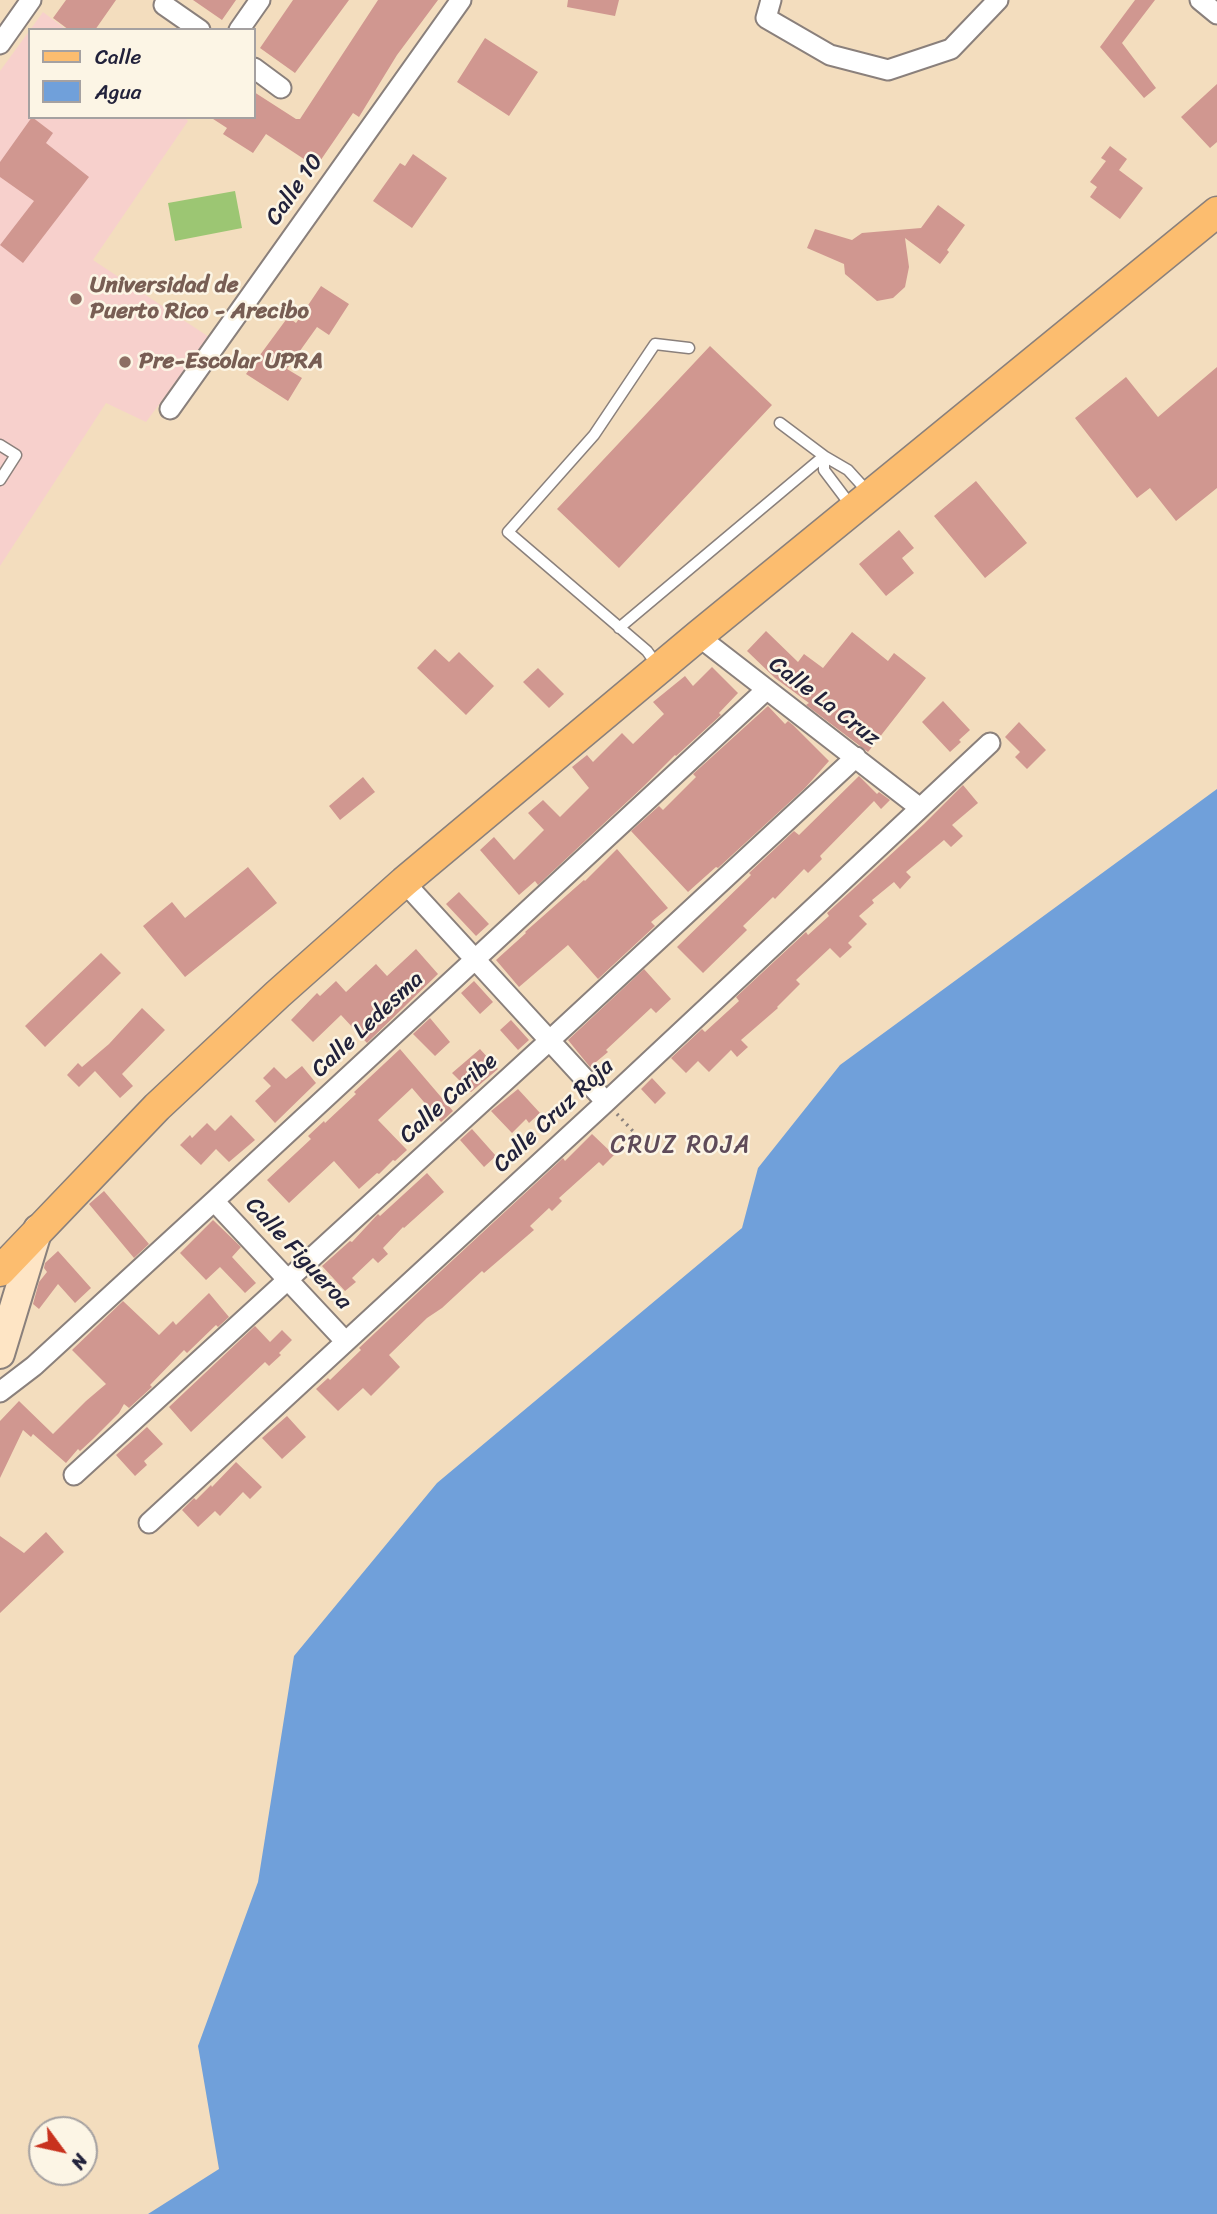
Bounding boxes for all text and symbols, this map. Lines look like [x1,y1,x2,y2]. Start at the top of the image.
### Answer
legend [28,28,256,119]
text: Calle [95,38,141,76]
text: Agua [95,73,141,111]
street label: Calle 10 [260,149,330,231]
place label: Universidad de Puerto Rico - Arecibo [90,272,309,326]
marker: Universidad de Puerto Rico - Arecibo [68,291,84,307]
place label: Pre-Escolar UPRA [139,348,323,376]
marker: Pre-Escolar UPRA [117,354,133,370]
street label: Calle La Cruz [763,651,885,753]
street label: Calle Ledesma [306,966,430,1084]
street label: Calle Caribe [394,1048,504,1150]
street label: Calle Cruz Roja [488,1053,620,1179]
district label: CRUZ ROJA [612,1132,750,1160]
street label: Calle Figueroa [239,1192,357,1316]
north arrow [28,2116,98,2186]
text: N [62,2147,97,2176]

